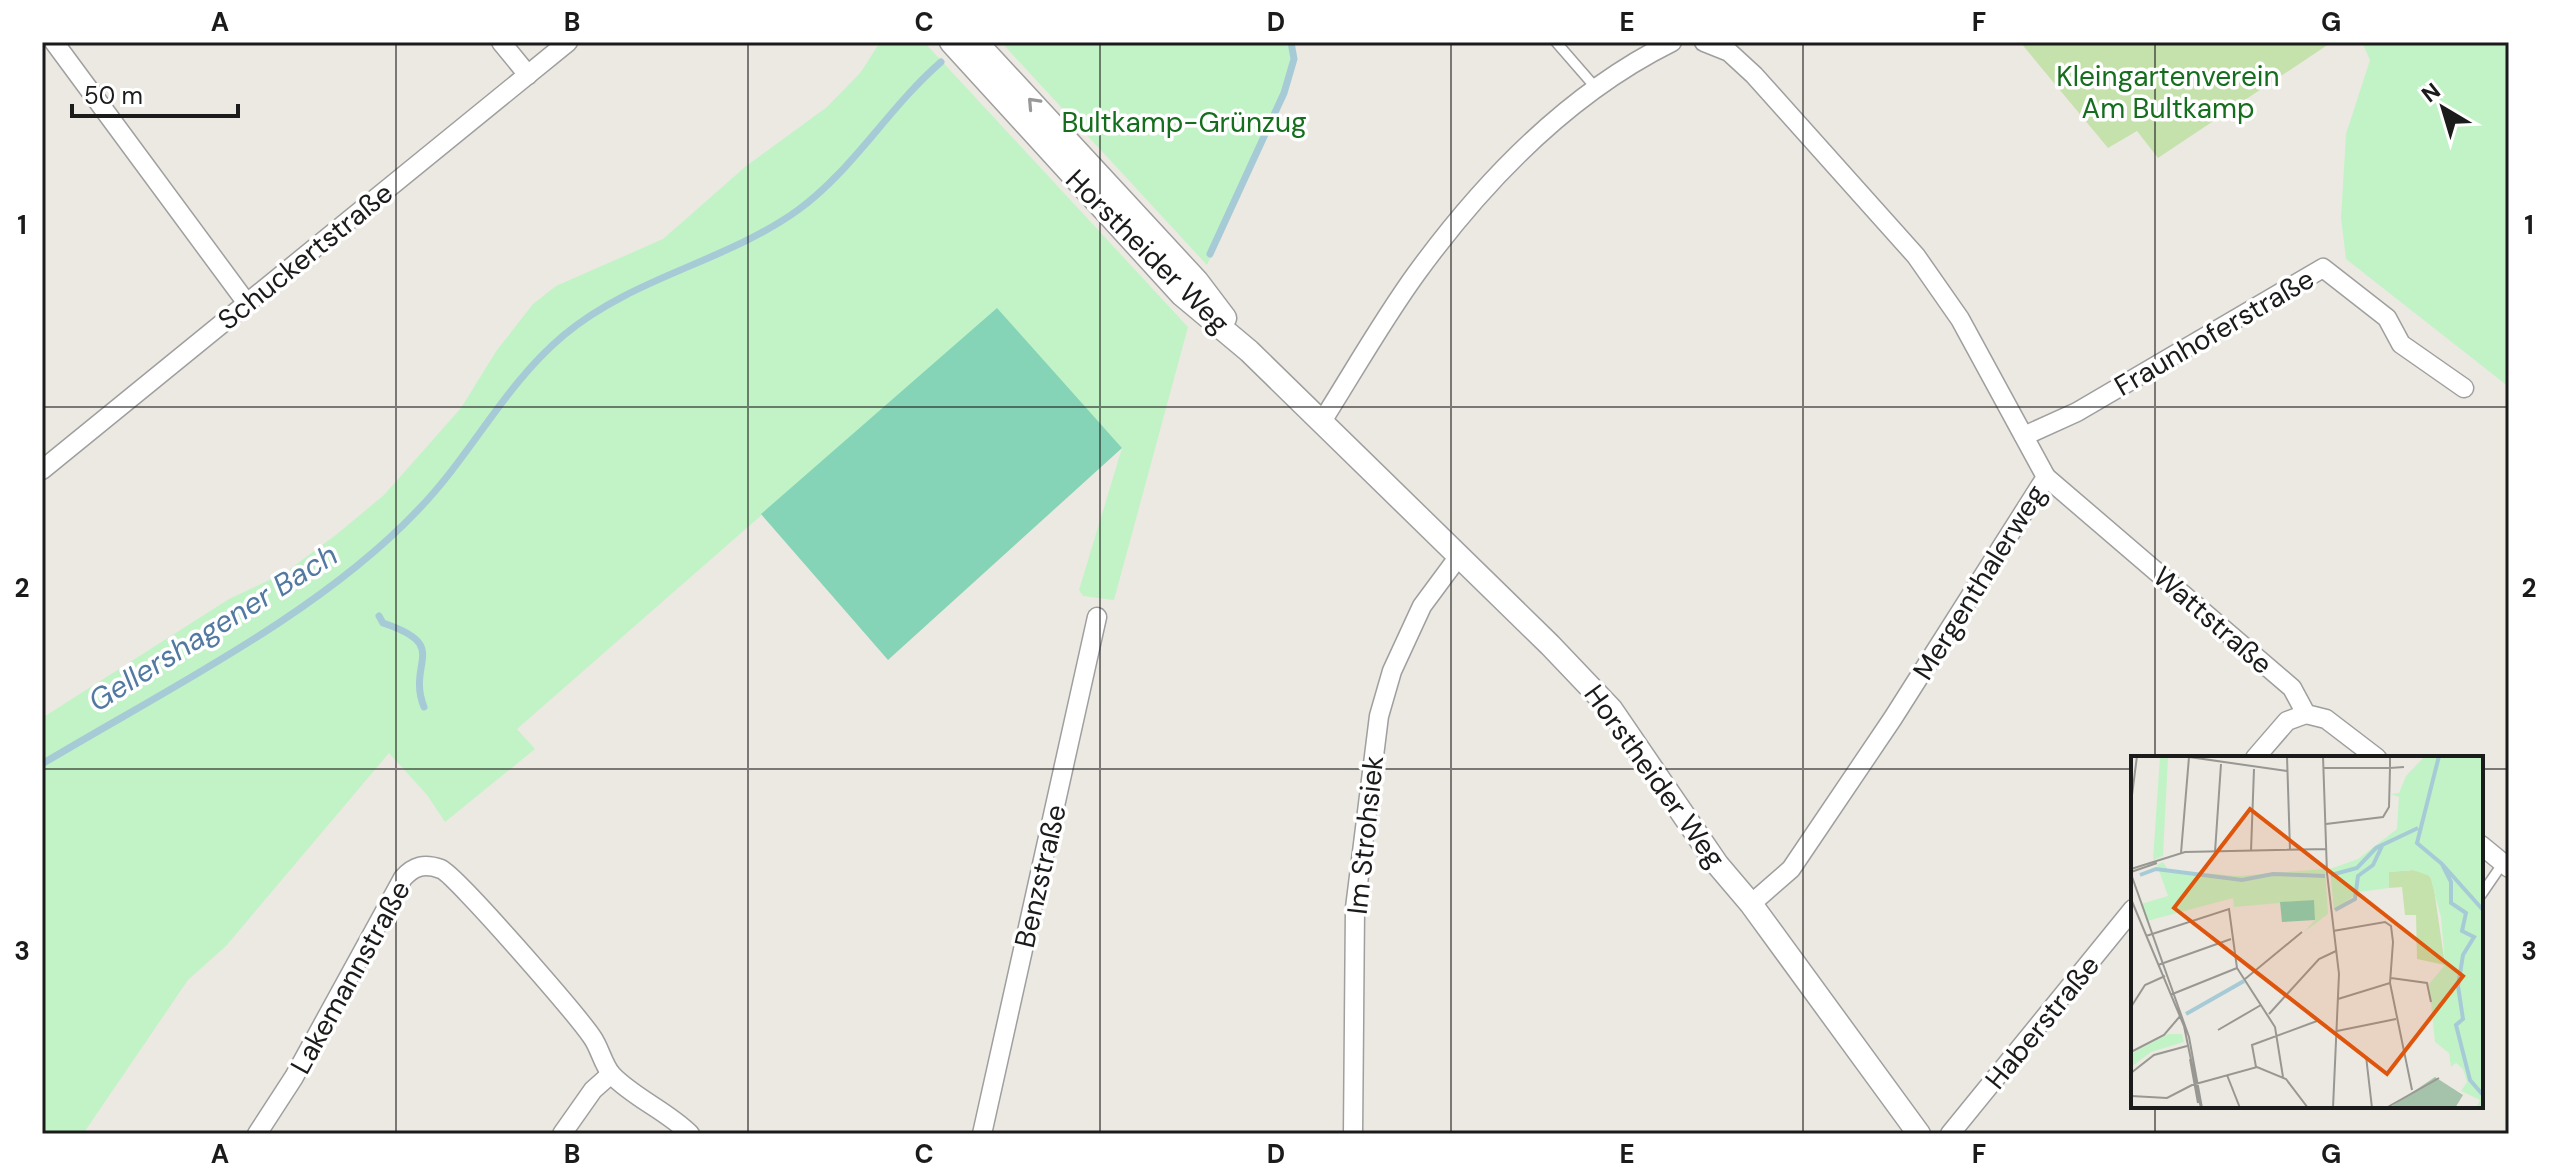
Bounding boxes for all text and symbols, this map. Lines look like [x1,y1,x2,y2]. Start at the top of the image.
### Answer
text: A [211,5,229,39]
text: B [564,5,580,39]
text: C [914,5,934,39]
text: D [1267,5,1285,39]
text: E [1619,5,1635,39]
text: F [1972,5,1986,39]
text: G [2321,5,2341,39]
park label: Kleingartenverein Am Bultkamp [2056,58,2280,127]
scale bar [72,68,238,118]
north arrow [2403,68,2483,148]
text: N [2416,76,2446,109]
text: 50 m [84,80,143,111]
one-way arrow [1027,98,1042,112]
park label: Bultkamp-Grünzug [1061,104,1307,141]
street label: Horstheider Weg [1058,161,1238,341]
street label: Schuckertstraße [210,174,400,338]
text: 1 [17,208,27,242]
text: 1 [2524,208,2534,242]
street label: Fraunhoferstraße [2108,260,2321,405]
street label: Mergenthalerweg [1904,478,2054,687]
water label: Gellershagener Bach [81,535,345,720]
street label: Wattstraße [2145,558,2280,682]
text: 2 [14,571,30,605]
text: 2 [2521,571,2537,605]
street label: Horstheider Weg [1576,677,1734,875]
street label: Im Strohsiek [1339,754,1392,916]
inset map [2131,756,2483,1108]
street label: Benzstraße [1006,801,1075,951]
street label: Lakemannstraße [282,874,419,1080]
text: 3 [14,934,30,968]
text: 3 [2521,934,2537,968]
street label: Haberstraße [1977,948,2108,1097]
text: A [211,1137,229,1171]
text: B [564,1137,580,1171]
text: C [914,1137,934,1171]
text: D [1267,1137,1285,1171]
text: E [1619,1137,1635,1171]
text: F [1972,1137,1986,1171]
text: G [2321,1137,2341,1171]

